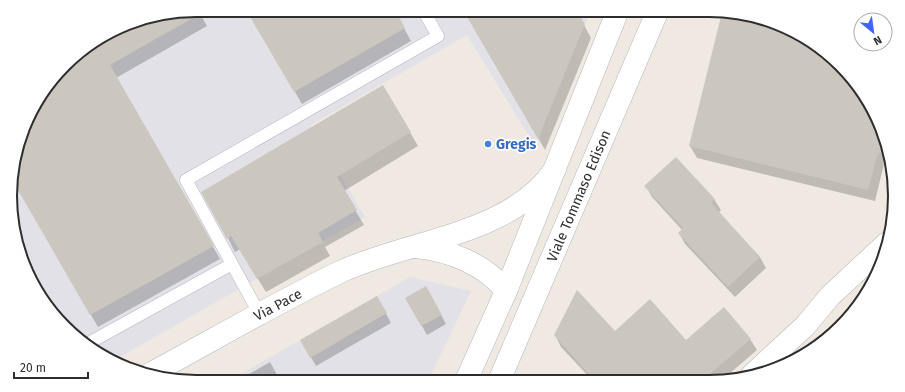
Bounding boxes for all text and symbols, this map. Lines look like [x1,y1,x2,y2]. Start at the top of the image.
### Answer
north arrow [853,12,893,52]
text: N [871,33,884,48]
street label: Viale Tommaso Edison [544,128,614,264]
place label: Gregis [496,136,537,153]
marker: Gregis [483,139,493,149]
street label: Via Pace [251,285,305,325]
scale bar [14,354,88,380]
text: 20 m [20,361,46,375]

